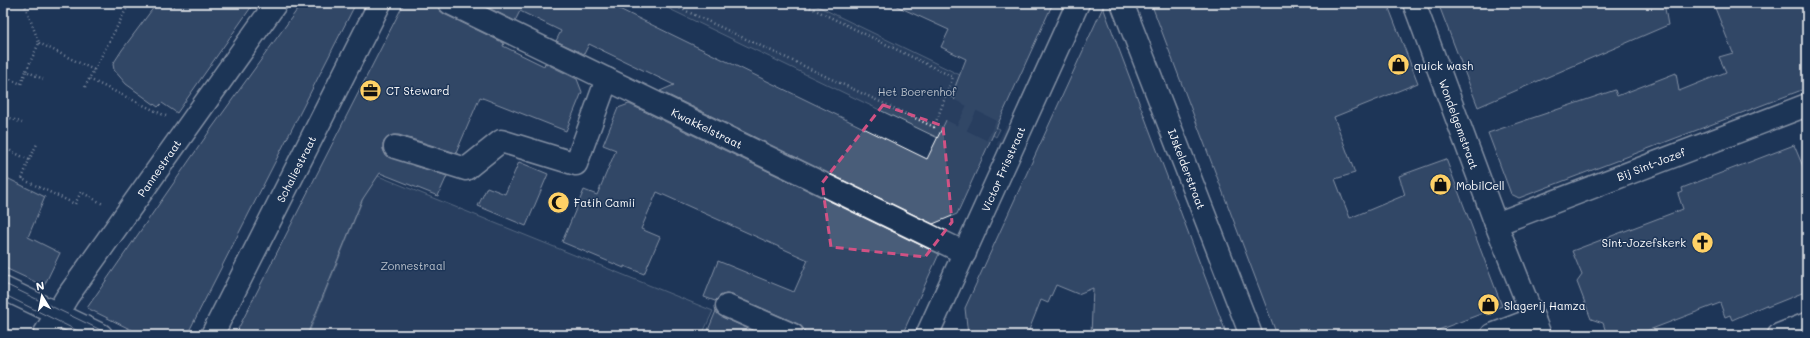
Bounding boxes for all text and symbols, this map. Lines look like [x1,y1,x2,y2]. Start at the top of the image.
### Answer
shop icon: quick wash [1385,52,1411,78]
place label: quick wash [1414,58,1473,73]
office icon: CT Steward [357,77,383,103]
street label: Wondelgemstraat [1436,77,1482,171]
place label: CT Steward [386,83,449,98]
park label: Het Boerenhof [878,84,957,99]
street label: Kwakkelstraat [669,104,745,152]
street label: Victor Frisstraat [977,124,1029,214]
street label: IJskelderstraat [1165,127,1209,212]
street label: Schaliestraat [273,133,319,205]
street label: Pannestraat [134,136,184,200]
street label: Bij Sint-Jozef [1615,144,1688,184]
shop icon: MobilCell [1427,172,1453,198]
place label: MobilCell [1456,178,1505,193]
mosque icon: Fatih Camii [545,189,571,215]
place label: Fatih Camii [574,195,635,210]
church icon: Sint-Jozefskerk [1689,229,1715,255]
place label: Sint-Jozefskerk [1602,235,1686,250]
park label: Zonnestraal [380,258,446,273]
north arrow [22,276,62,316]
text: N [35,278,46,294]
shop icon: Slagerij Hamza [1475,292,1501,318]
place label: Slagerij Hamza [1504,298,1586,313]

